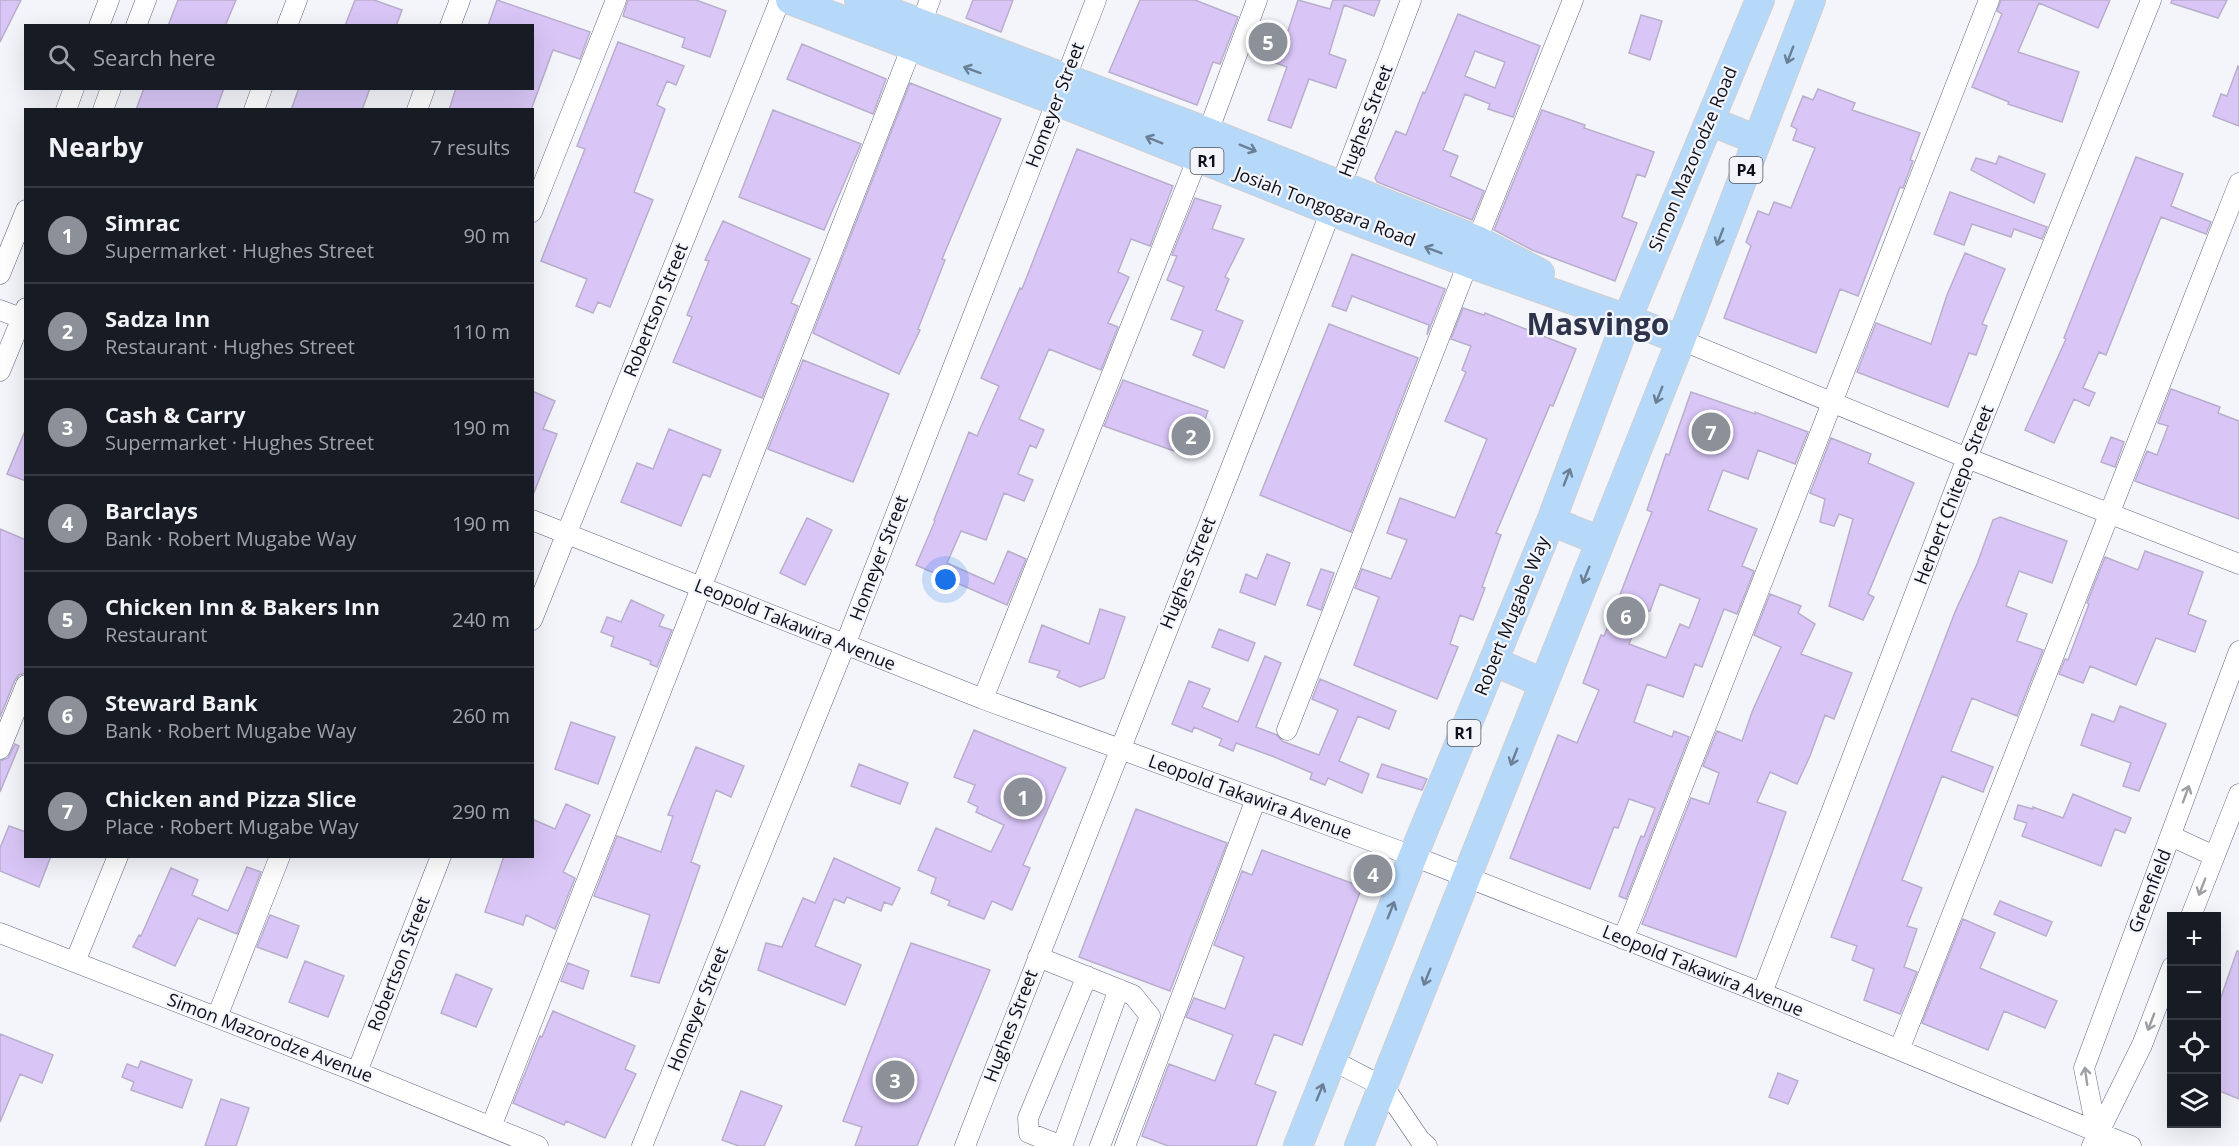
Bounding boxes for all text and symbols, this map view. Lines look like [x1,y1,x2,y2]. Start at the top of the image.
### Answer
pin: 5 [1248,20,1288,64]
search box [24,24,534,90]
street label: Homeyer Street [1019,39,1089,171]
icon: search [45,41,78,74]
text: Search here [93,42,216,72]
one-way arrow [1784,45,1795,63]
street label: Hughes Street [1333,61,1398,180]
street label: Simon Mazorodze Road [1642,63,1742,255]
one-way arrow [963,64,982,75]
text: Nearby [48,129,143,165]
text: 7 results [430,134,510,161]
one-way arrow [1145,134,1164,145]
one-way arrow [1238,143,1256,154]
road number: R1 [1190,148,1224,174]
road number: P4 [1730,157,1762,183]
street label: Josiah Tongogara Road [1230,160,1419,252]
text: Simrac [105,207,180,237]
text: 1 [62,222,73,249]
text: 90 m [463,222,510,249]
one-way arrow [1714,227,1725,245]
text: Supermarket · Hughes Street [105,237,374,264]
street label: Robertson Street [617,239,693,380]
one-way arrow [1424,243,1443,254]
text: Sadza Inn [105,303,210,333]
district label: Masvingo [1527,303,1669,344]
text: 2 [62,318,73,345]
text: 110 m [452,318,510,345]
text: Restaurant · Hughes Street [105,333,355,360]
one-way arrow [1653,385,1664,403]
text: Cash & Carry [105,399,245,429]
street label: Herbert Chitepo Street [1908,401,1998,588]
pin: 7 [1692,410,1730,454]
text: 3 [62,414,73,441]
text: 190 m [452,414,510,441]
pin: 2 [1172,414,1210,458]
text: Supermarket · Hughes Street [105,429,374,456]
one-way arrow [1563,468,1574,486]
street label: Homeyer Street [843,492,913,624]
text: Barclays [105,495,198,525]
text: 4 [62,510,73,537]
text: 190 m [452,510,510,537]
street label: Hughes Street [1154,513,1220,632]
text: Bank · Robert Mugabe Way [105,525,356,552]
street label: Robert Mugabe Way [1468,531,1554,699]
your location [931,565,960,594]
one-way arrow [1580,566,1591,584]
street label: Leopold Takawira Avenue [691,573,900,675]
text: Chicken Inn & Bakers Inn [105,591,380,621]
pin: 6 [1606,594,1646,638]
text: 5 [62,606,73,633]
text: 240 m [452,606,510,633]
text: Restaurant [105,621,207,648]
text: Steward Bank [105,687,258,717]
text: 6 [62,702,73,729]
text: 260 m [452,702,510,729]
text: Bank · Robert Mugabe Way [105,717,356,744]
road number: R1 [1448,720,1480,746]
one-way arrow [1508,747,1519,766]
street label: Leopold Takawira Avenue [1145,748,1355,844]
pin: 1 [1004,774,1042,820]
text: Chicken and Pizza Slice [105,783,357,813]
one-way arrow [2182,786,2193,804]
text: 7 [62,798,73,825]
text: 290 m [452,798,510,825]
text: Place · Robert Mugabe Way [105,813,358,840]
street label: Greenfield [2122,845,2176,936]
pin: 4 [1354,852,1392,896]
one-way arrow [2196,877,2207,896]
street label: Robertson Street [361,893,435,1034]
one-way arrow [1386,901,1397,920]
map controls [2167,912,2221,1128]
button: + [2167,912,2221,966]
street label: Leopold Takawira Avenue [1599,919,1808,1021]
street label: Homeyer Street [661,943,733,1074]
street label: Hughes Street [978,966,1043,1085]
button: − [2167,966,2221,1020]
one-way arrow [1421,968,1432,986]
street label: Simon Mazorodze Avenue [164,987,376,1087]
one-way arrow [2144,1012,2155,1031]
button: locate [2167,1020,2221,1074]
pin: 3 [876,1058,914,1102]
one-way arrow [2080,1066,2091,1086]
button: layers [2167,1074,2221,1128]
one-way arrow [1315,1083,1326,1101]

